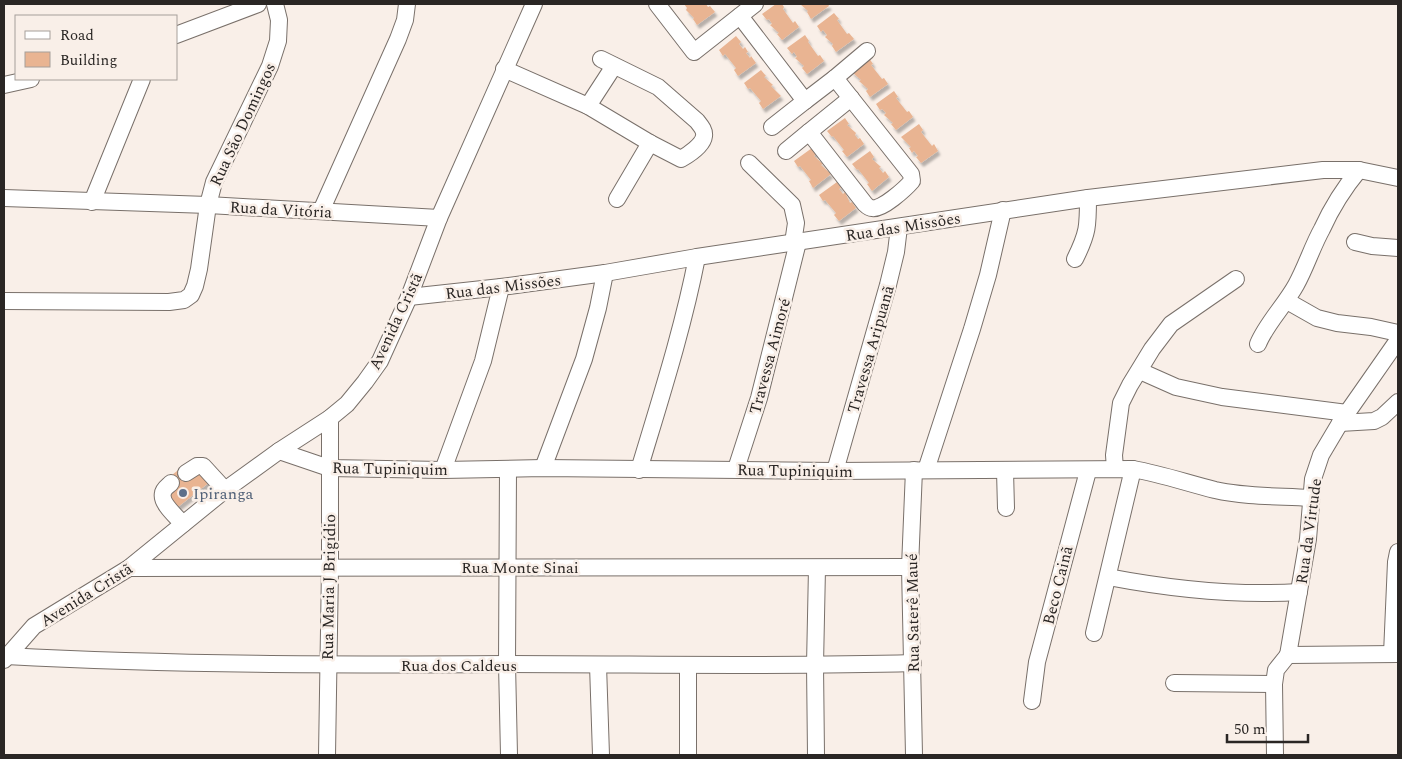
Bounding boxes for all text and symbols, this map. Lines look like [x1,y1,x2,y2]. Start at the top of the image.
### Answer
legend [15,15,178,80]
text: Road [60,24,94,47]
text: Building [60,49,117,72]
street label: Rua São Domingos [204,59,282,190]
street label: Rua da Vitória [229,195,333,225]
street label: Rua das Missões [844,206,963,248]
street label: Rua das Missões [444,268,562,306]
street label: Avenida Cristã [363,269,429,374]
street label: Travessa Aripuanã [841,282,901,416]
street label: Travessa Aimoré [743,295,797,417]
street label: Rua Tupiniquim [332,456,448,482]
street label: Rua Tupiniquim [737,458,853,484]
street label: Rua da Virtude [1290,477,1328,586]
place label: Ipiranga [193,482,253,506]
marker: Ipiranga [177,487,189,499]
street label: Rua Maria J Brigídio [316,514,342,660]
street label: Beco Cainã [1037,543,1079,627]
street label: Rua Saterê Maué [900,553,926,673]
street label: Rua Monte Sinai [461,556,579,580]
street label: Avenida Cristã [36,557,138,633]
street label: Rua dos Caldeus [401,654,517,678]
scale bar [1227,712,1308,744]
text: 50 m [1234,718,1266,741]

